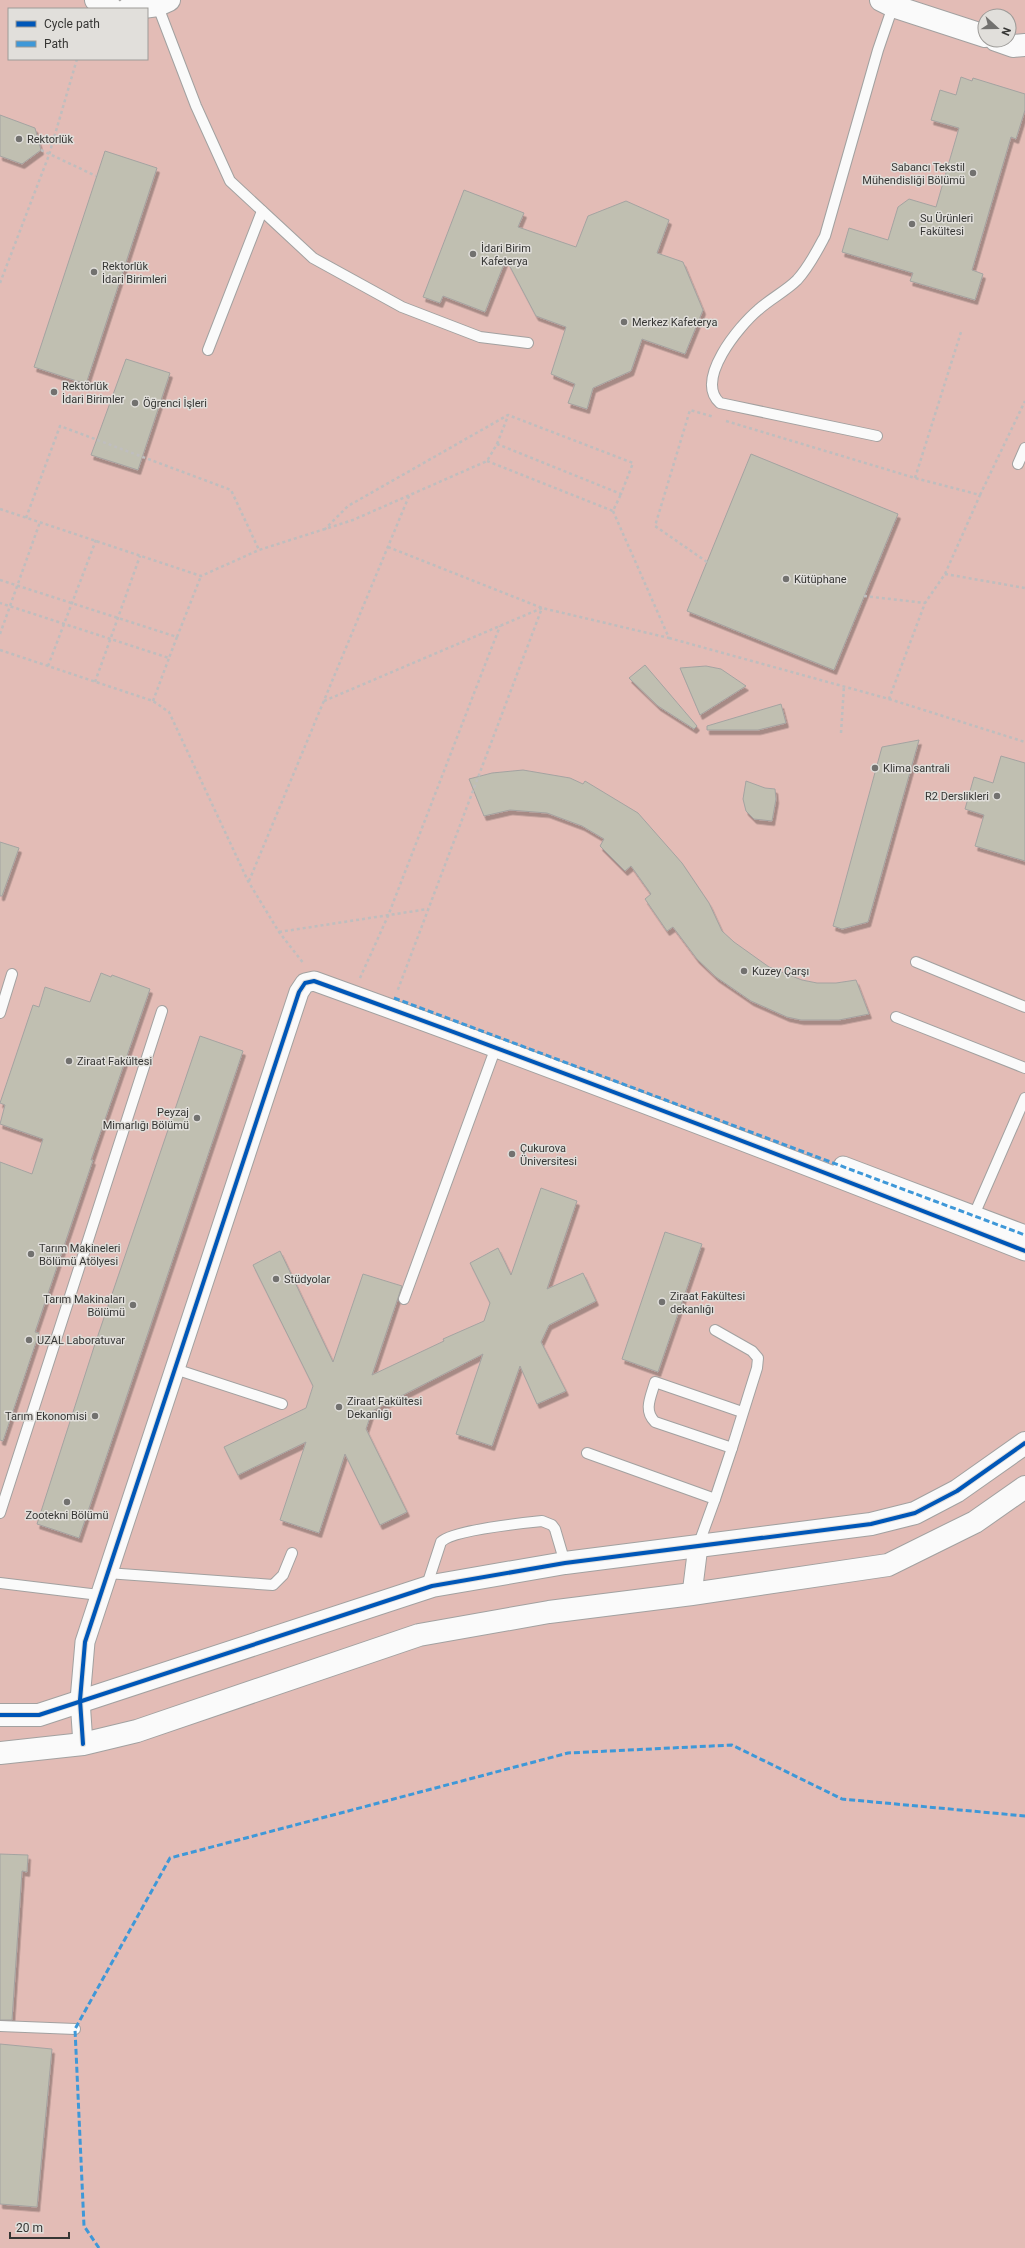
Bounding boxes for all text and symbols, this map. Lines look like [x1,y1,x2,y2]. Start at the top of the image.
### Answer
legend [8,8,148,60]
north arrow [977,8,1017,48]
text: Cycle path [44,17,100,31]
text: N [998,25,1013,38]
text: Path [44,37,69,51]
place label: Rektorlük [27,133,73,146]
marker: Rektorlük [14,134,24,144]
place label: Sabancı Tekstil Mühendisliği Bölümü [862,161,965,187]
marker: Sabancı Tekstil Mühendisliği Bölümü [968,168,978,178]
place label: Su Ürünleri Fakültesi [920,212,973,238]
marker: Su Ürünleri Fakültesi [907,219,917,229]
place label: İdari Birim Kafeterya [481,242,531,268]
marker: İdari Birim Kafeterya [468,249,478,259]
place label: Rektorlük İdari Birimleri [102,260,167,286]
marker: Rektorlük İdari Birimleri [89,267,99,277]
place label: Merkez Kafeterya [632,316,717,329]
marker: Merkez Kafeterya [619,317,629,327]
place label: Rektörlük İdari Birimler [62,380,124,406]
marker: Rektörlük İdari Birimler [49,387,59,397]
place label: Öğrenci İşleri [143,397,207,410]
marker: Öğrenci İşleri [130,398,140,408]
place label: Kütüphane [794,573,847,586]
marker: Kütüphane [781,574,791,584]
place label: Klima santrali [883,762,950,775]
marker: Klima santrali [870,763,880,773]
place label: R2 Derslikleri [925,790,989,803]
marker: R2 Derslikleri [992,791,1002,801]
place label: Kuzey Çarşı [752,965,809,978]
marker: Kuzey Çarşı [739,966,749,976]
place label: Ziraat Fakültesi [77,1055,152,1068]
marker: Ziraat Fakültesi [64,1056,74,1066]
place label: Peyzaj Mimarlığı Bölümü [103,1106,189,1132]
marker: Peyzaj Mimarlığı Bölümü [192,1113,202,1123]
place label: Çukurova Üniversitesi [520,1142,577,1168]
marker: Çukurova Üniversitesi [507,1149,517,1159]
place label: Tarım Makineleri Bölümü Atölyesi [39,1242,120,1268]
marker: Tarım Makineleri Bölümü Atölyesi [26,1249,36,1259]
place label: Stüdyolar [284,1273,330,1286]
marker: Stüdyolar [271,1274,281,1284]
place label: Ziraat Fakültesi dekanlığı [670,1290,745,1316]
place label: Tarım Makinaları Bölümü [43,1293,125,1319]
marker: Ziraat Fakültesi dekanlığı [657,1297,667,1307]
marker: Tarım Makinaları Bölümü [128,1300,138,1310]
place label: UZAL Laboratuvar [37,1334,125,1347]
marker: UZAL Laboratuvar [24,1335,34,1345]
place label: Ziraat Fakültesi Dekanlığı [347,1395,422,1421]
marker: Ziraat Fakültesi Dekanlığı [334,1402,344,1412]
place label: Tarım Ekonomisi [5,1410,87,1423]
marker: Tarım Ekonomisi [90,1411,100,1421]
marker: Zootekni Bölümü [62,1497,72,1507]
place label: Zootekni Bölümü [25,1509,109,1522]
scale bar [10,2214,69,2240]
text: 20 m [16,2221,43,2235]

